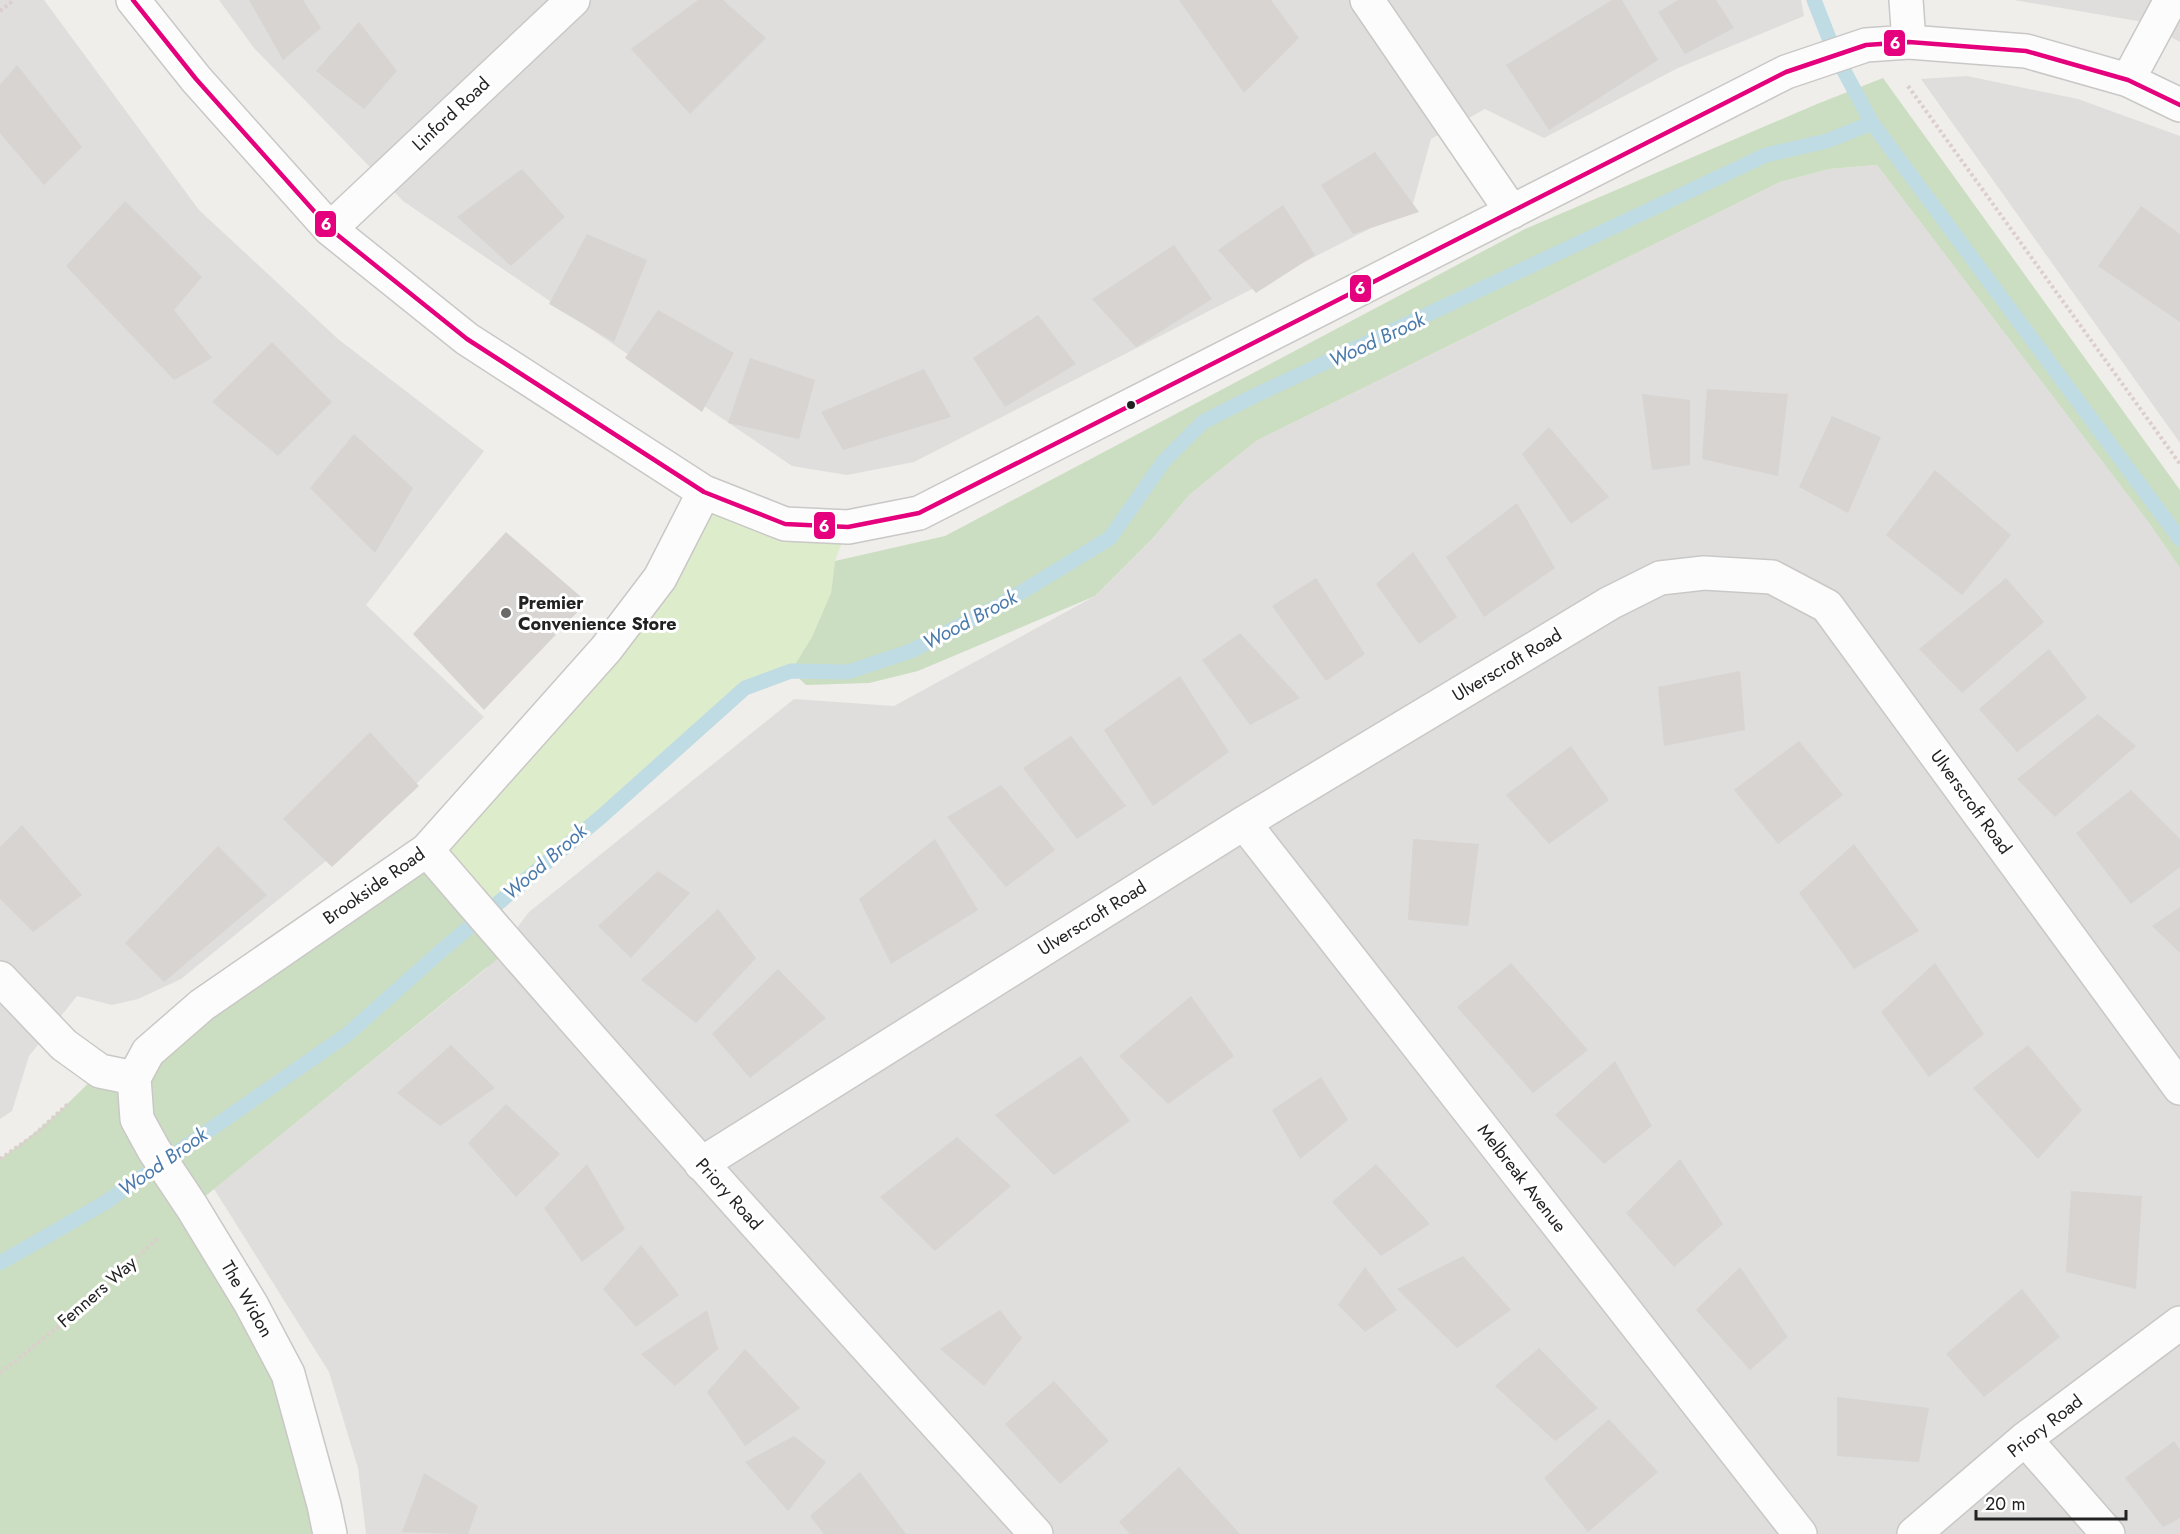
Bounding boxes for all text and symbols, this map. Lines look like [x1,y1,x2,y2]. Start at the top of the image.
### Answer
line badge: 6 [1883,29,1906,57]
text: 6 [1890,32,1900,55]
street label: Linford Road [406,71,496,157]
line badge: 6 [314,210,337,238]
text: 6 [321,213,331,236]
line badge: 6 [1349,274,1372,303]
text: 6 [1355,277,1365,300]
water label: Wood Brook [1324,305,1431,375]
unlabelled marker [1125,399,1137,411]
line badge: 6 [813,511,836,540]
text: 6 [819,515,829,538]
water label: Wood Brook [918,582,1023,657]
place label: Premier Convenience Store [518,590,677,637]
marker: Premier Convenience Store [499,606,513,620]
street label: Ulverscroft Road [1447,622,1567,708]
street label: Ulverscroft Road [1924,744,2018,860]
water label: Wood Brook [497,816,594,907]
street label: Brookside Road [318,841,430,931]
street label: Ulverscroft Road [1033,874,1151,962]
street label: Melbreak Avenue [1471,1118,1573,1238]
water label: Wood Brook [113,1120,215,1203]
street label: Priory Road [690,1152,768,1236]
street label: Fenners Way [52,1250,142,1334]
street label: The Widon [215,1256,279,1342]
street label: Priory Road [2002,1388,2088,1464]
scale bar [1976,1483,2126,1521]
text: 20 m [1985,1491,2025,1517]

